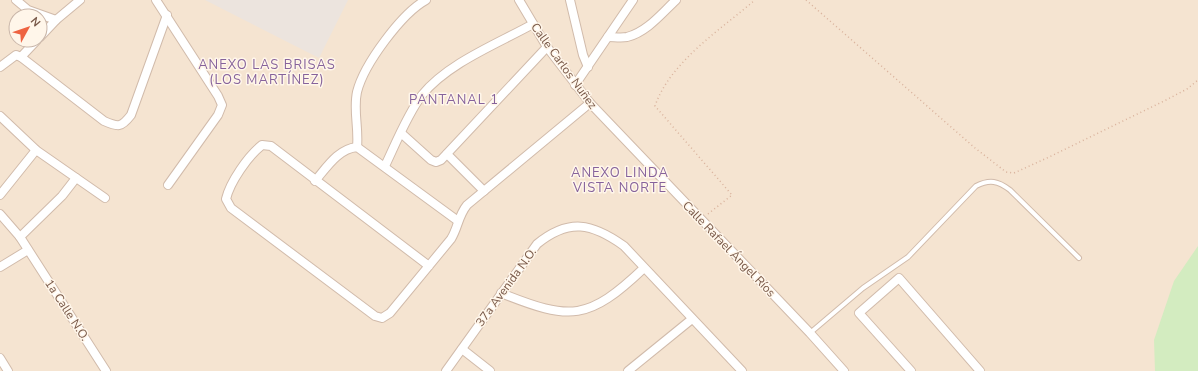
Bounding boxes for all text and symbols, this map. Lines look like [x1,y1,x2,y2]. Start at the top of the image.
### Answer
north arrow [8,8,48,48]
text: N [27,14,44,30]
street label: Calle Carlos Nuñez [527,20,601,113]
district label: ANEXO LAS BRISAS (LOS MARTÍNEZ) [198,56,336,89]
district label: PANTANAL 1 [409,91,499,109]
district label: ANEXO LINDA VISTA NORTE [571,164,669,197]
street label: Calle Rafael Ángel Ríos [679,198,779,301]
street label: 37a Avenida N.O. [472,244,540,330]
street label: 1a Calle N.O. [41,276,93,344]

